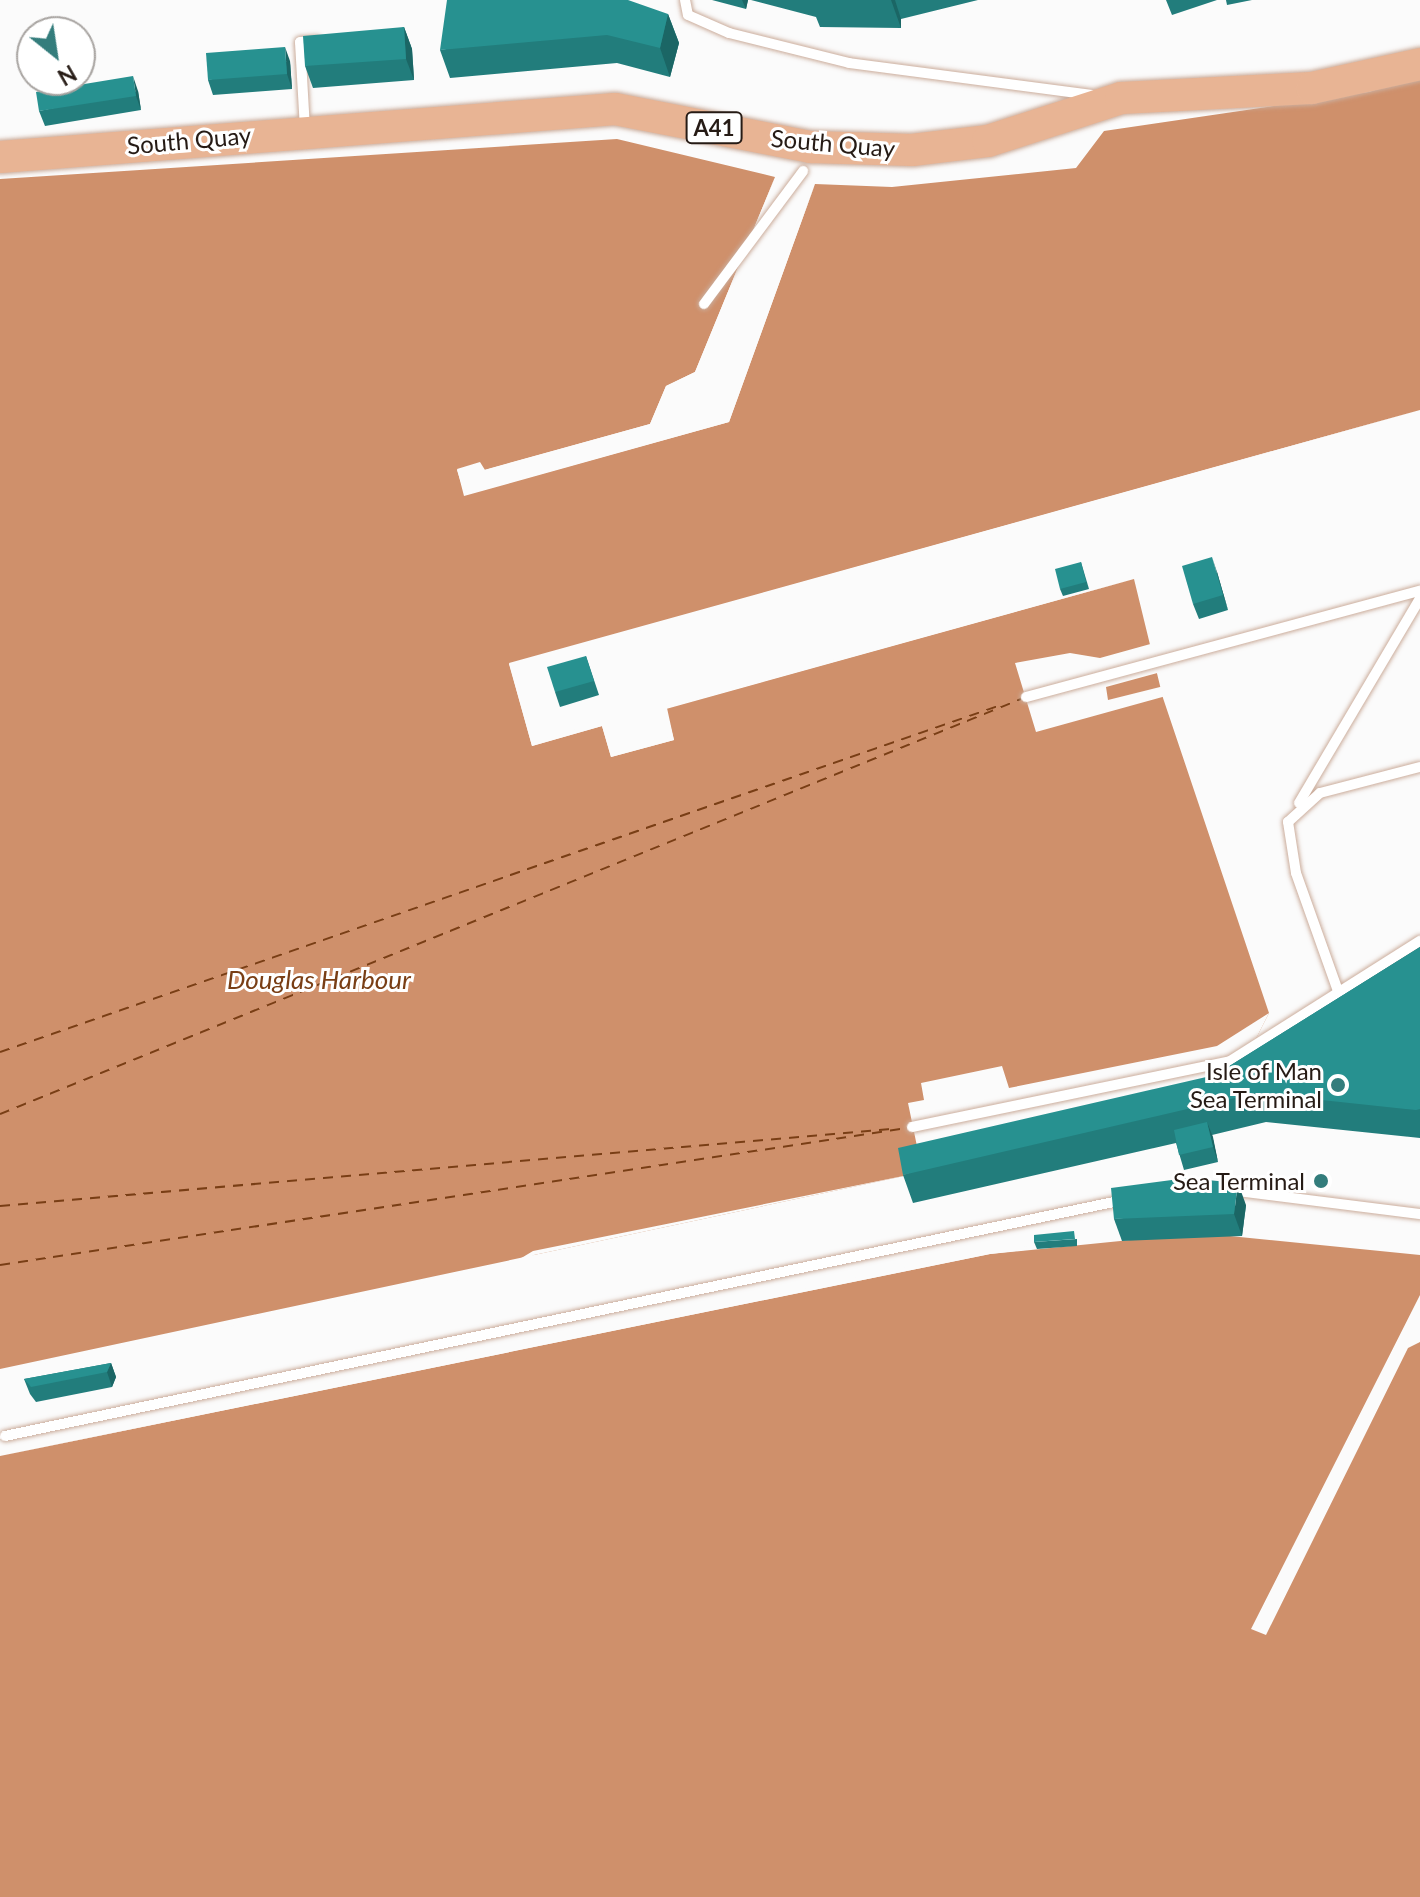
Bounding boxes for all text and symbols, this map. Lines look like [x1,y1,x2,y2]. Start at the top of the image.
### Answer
north arrow [16,16,96,96]
text: N [53,60,81,91]
road number: A41 [684,110,744,146]
street label: South Quay [126,120,252,160]
street label: South Quay [770,123,896,163]
water label: Douglas Harbour [227,964,411,996]
place label: Isle of Man Sea Terminal [1189,1057,1322,1113]
marker: Isle of Man Sea Terminal [1329,1076,1347,1094]
place label: Sea Terminal [1172,1167,1305,1195]
marker: Sea Terminal [1312,1172,1330,1190]

